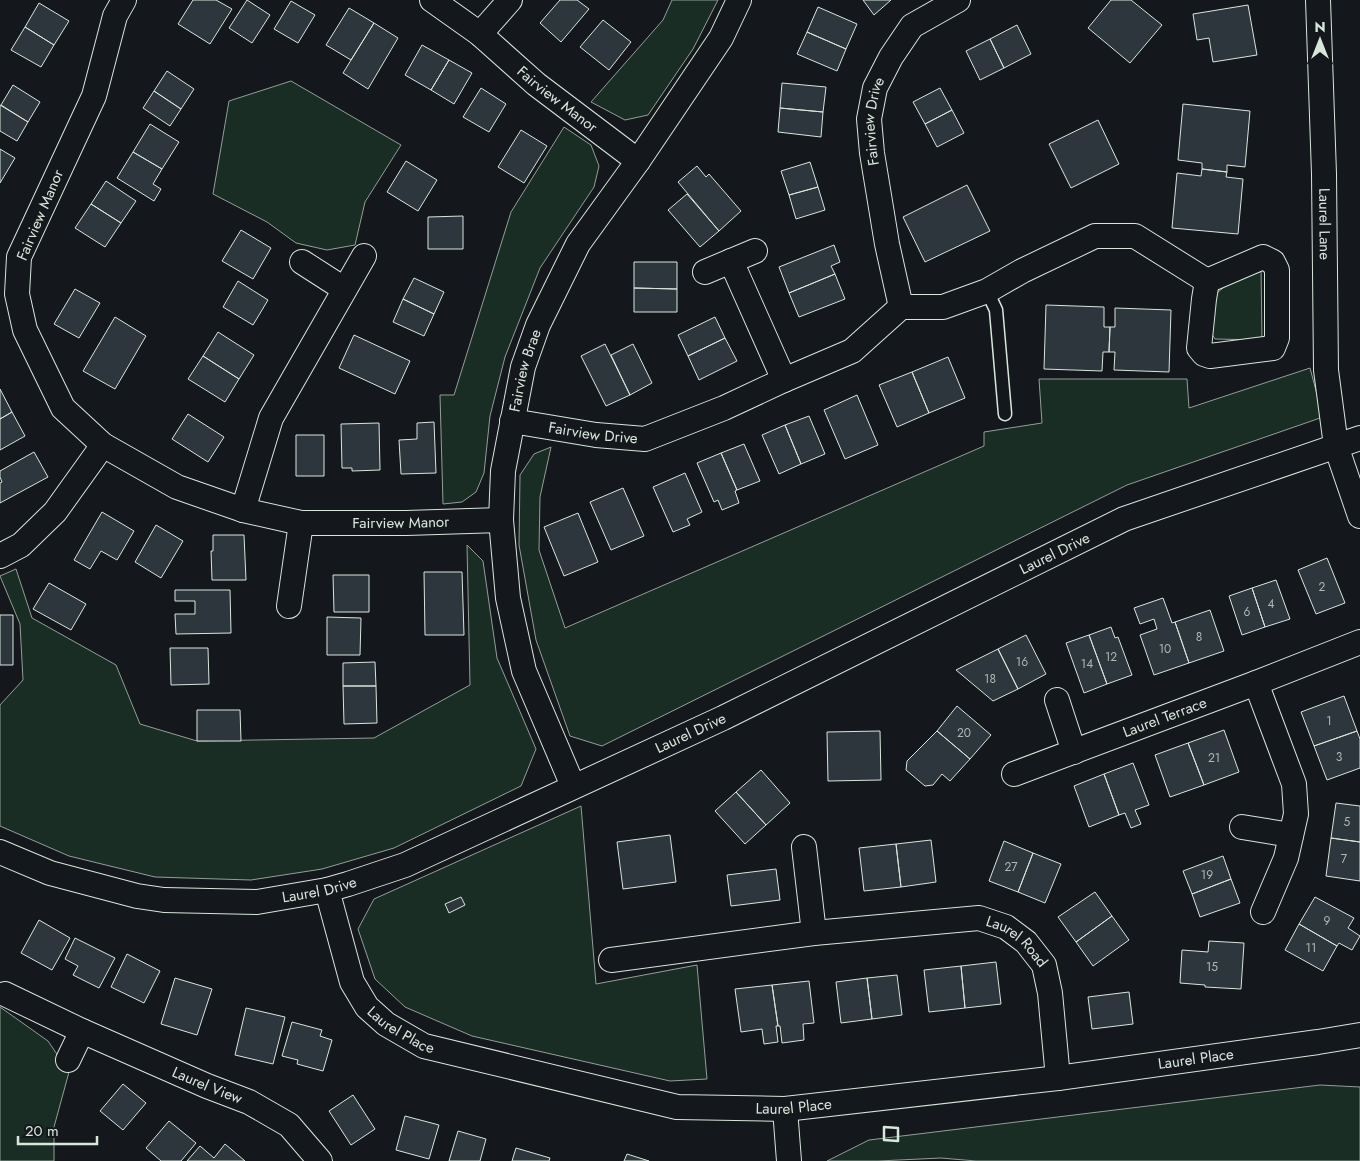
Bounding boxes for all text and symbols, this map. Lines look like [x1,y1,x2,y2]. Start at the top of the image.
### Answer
north arrow [1295,15,1345,65]
text: N [1314,17,1326,37]
street label: Fairview Manor [512,61,603,138]
street label: Fairview Drive [857,73,890,167]
street label: Fairview Manor [11,165,69,264]
street label: Laurel Lane [1313,188,1336,260]
street label: Fairview Brae [504,326,547,414]
street label: Fairview Drive [547,416,639,449]
street label: Fairview Manor [352,511,450,534]
street label: Laurel Drive [1016,527,1094,580]
house number: 2 [1319,578,1326,596]
house number: 4 [1268,595,1275,613]
house number: 6 [1244,603,1251,621]
house number: 8 [1196,628,1202,646]
house number: 10 [1159,640,1171,658]
house number: 12 [1105,648,1117,666]
house number: 16 [1016,653,1028,671]
house number: 14 [1081,655,1093,673]
house number: 18 [984,670,996,688]
street label: Laurel Terrace [1120,691,1210,743]
street label: Laurel Drive [651,707,730,759]
house number: 1 [1326,712,1332,730]
house number: 20 [957,724,971,742]
house number: 3 [1336,748,1343,766]
house number: 21 [1208,749,1220,767]
house number: 5 [1344,813,1351,831]
house number: 7 [1341,850,1348,868]
house number: 27 [1004,858,1018,876]
house number: 19 [1201,866,1213,884]
street label: Laurel Drive [280,871,360,909]
street label: Laurel Road [983,910,1053,972]
house number: 9 [1324,912,1331,930]
house number: 11 [1306,939,1316,957]
house number: 15 [1206,958,1218,976]
street label: Laurel Place [362,1001,437,1059]
street label: Laurel Place [1156,1043,1235,1075]
street label: Laurel View [169,1061,246,1110]
street label: Laurel Place [755,1093,833,1120]
scale bar [18,1114,96,1146]
text: 20 m [25,1120,59,1142]

